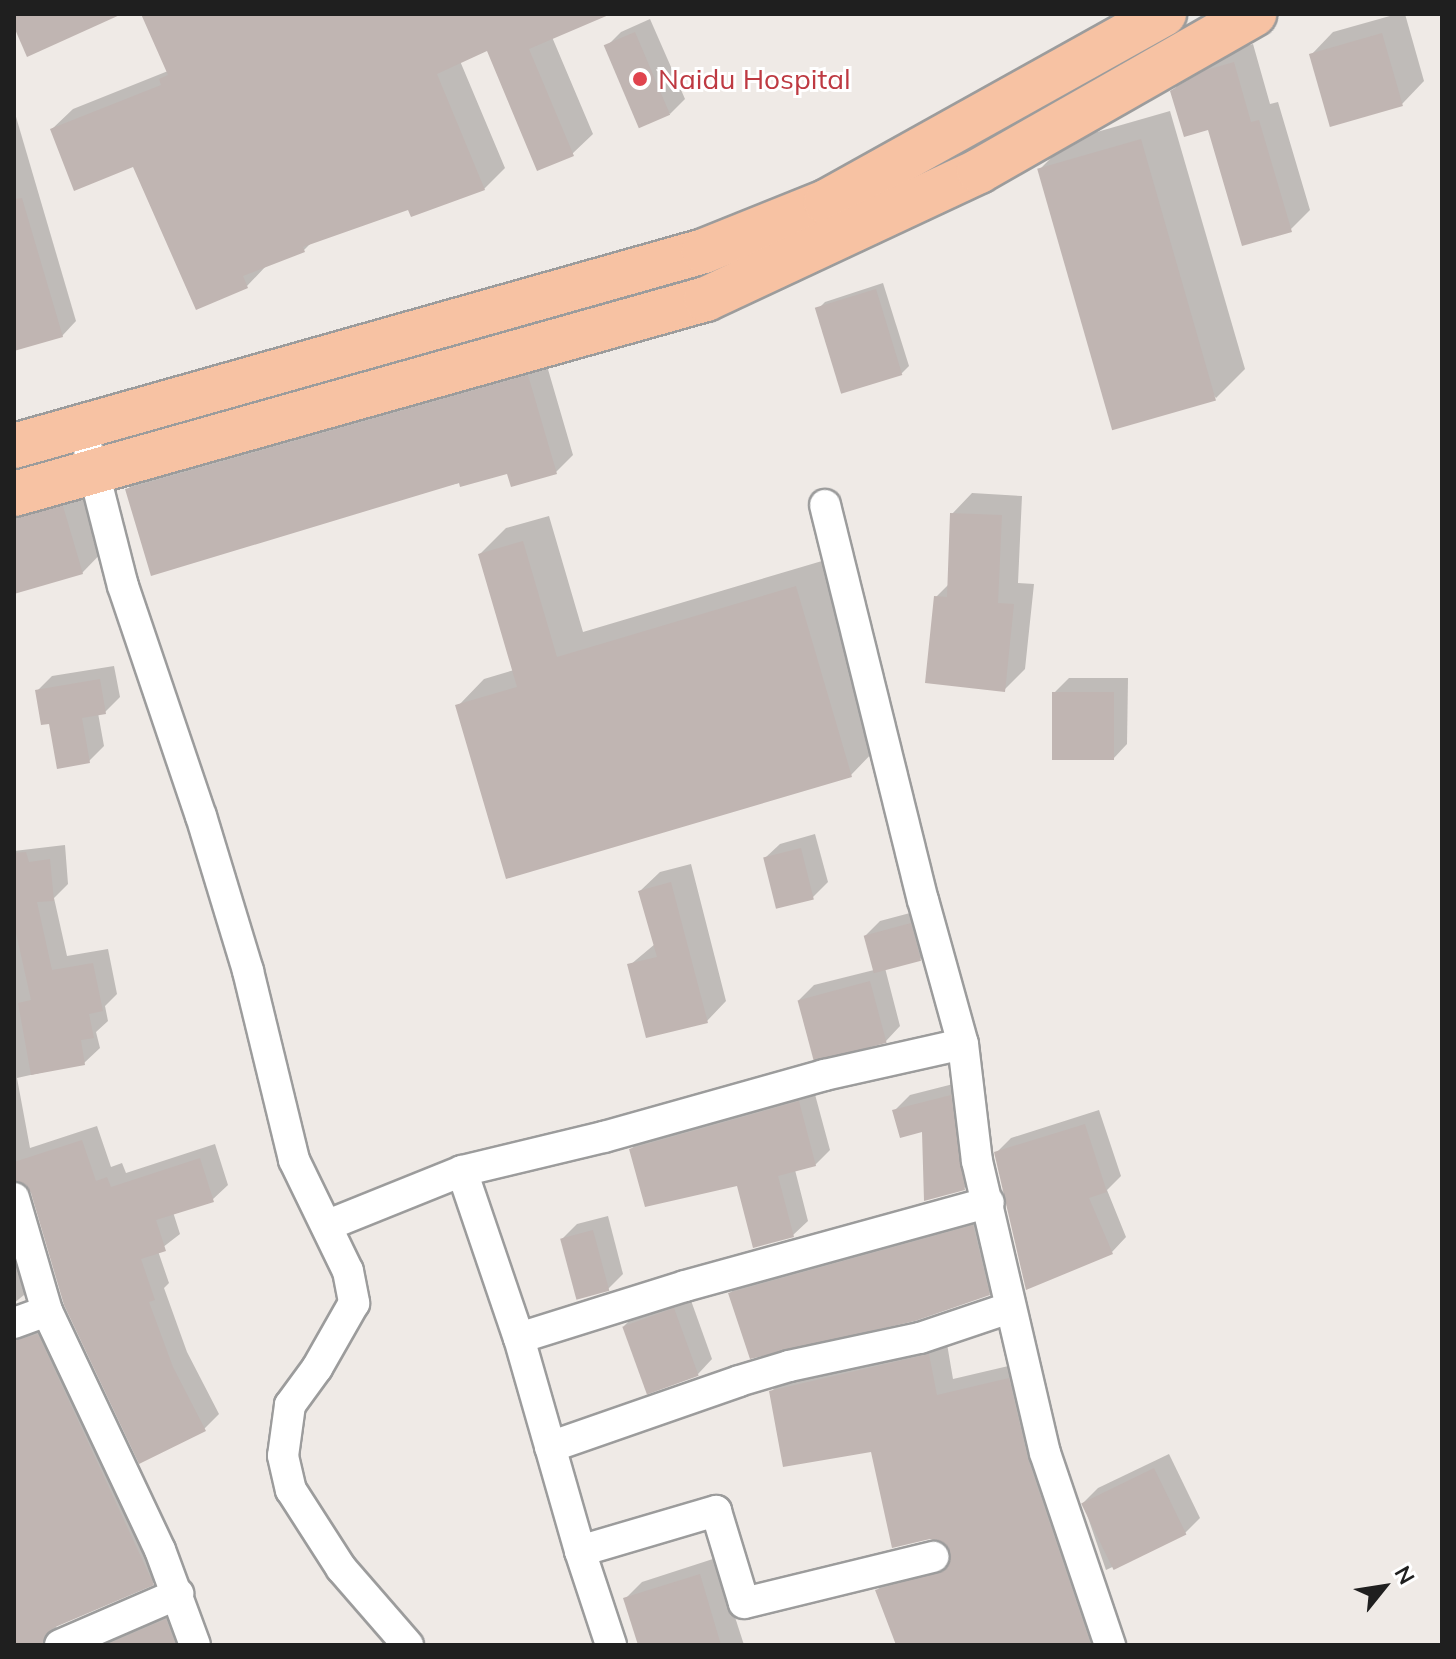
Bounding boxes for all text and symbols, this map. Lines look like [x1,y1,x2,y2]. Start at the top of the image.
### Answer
place label: Naidu Hospital [658,62,851,96]
marker: Naidu Hospital [629,68,651,90]
north arrow [1344,1547,1424,1627]
text: N [1389,1561,1421,1589]

